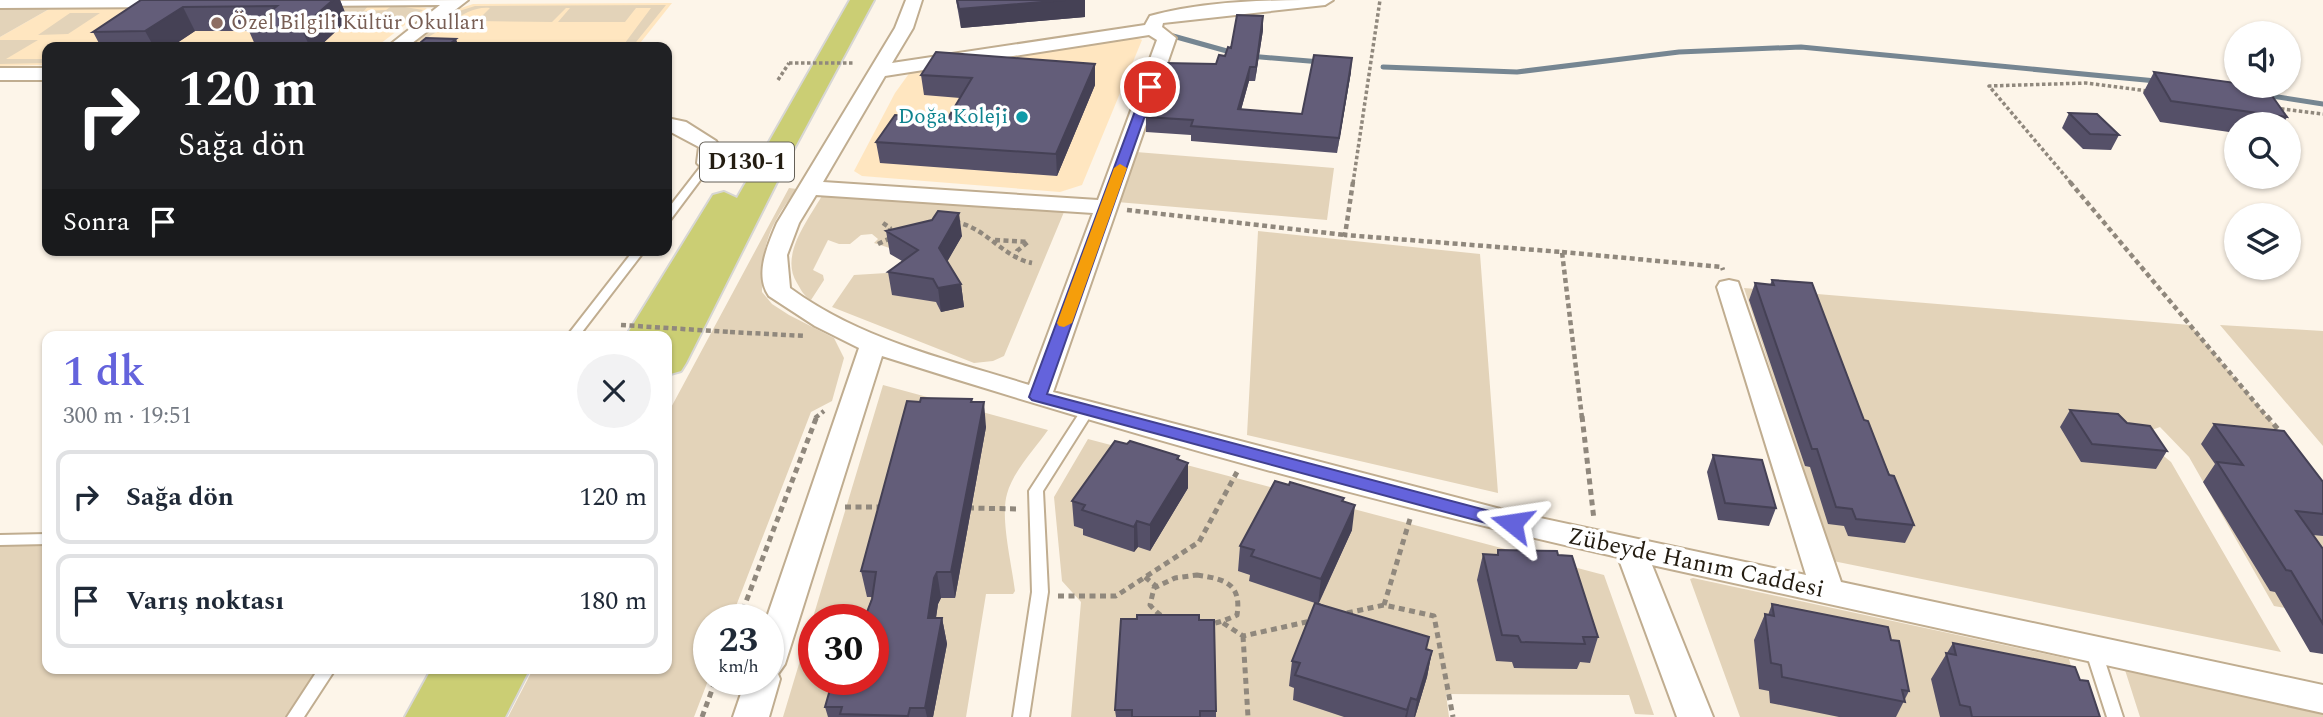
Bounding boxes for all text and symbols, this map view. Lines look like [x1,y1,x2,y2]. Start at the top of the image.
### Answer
place label: Özel Bilgili Kültür Okulları [231,7,485,39]
marker: Özel Bilgili Kültür Okulları [209,15,225,31]
map controls [2224,21,2301,280]
button: sound [2224,21,2301,98]
text: 120 m [178,53,317,128]
pin [1120,57,1180,117]
icon: arrive [1131,68,1169,106]
icon: right [63,70,154,161]
place label: Doğa Koleji [898,101,1008,133]
marker: Doğa Koleji [1014,109,1030,125]
button: search [2224,112,2301,189]
text: Sağa dön [178,121,306,170]
road number: D130-1 [700,142,794,182]
text: Sonra [63,202,130,242]
icon: arrive [144,203,182,241]
button: layers [2224,203,2301,280]
text: 1 dk [63,341,145,404]
button: close [577,354,651,428]
text: 300 m · 19:51 [63,399,192,434]
text: Sağa dön [126,477,234,517]
text: 120 m [579,477,647,517]
icon: right [67,478,105,516]
position arrow [1475,486,1549,560]
street label: Zübeyde Hanım Caddesi [1564,518,1828,608]
text: Varış noktası [126,581,284,621]
text: 180 m [579,581,647,621]
icon: arrive [67,582,105,620]
speed limit sign: 30 [798,604,889,695]
text: 23 [719,614,758,667]
text: km/h [718,653,759,680]

